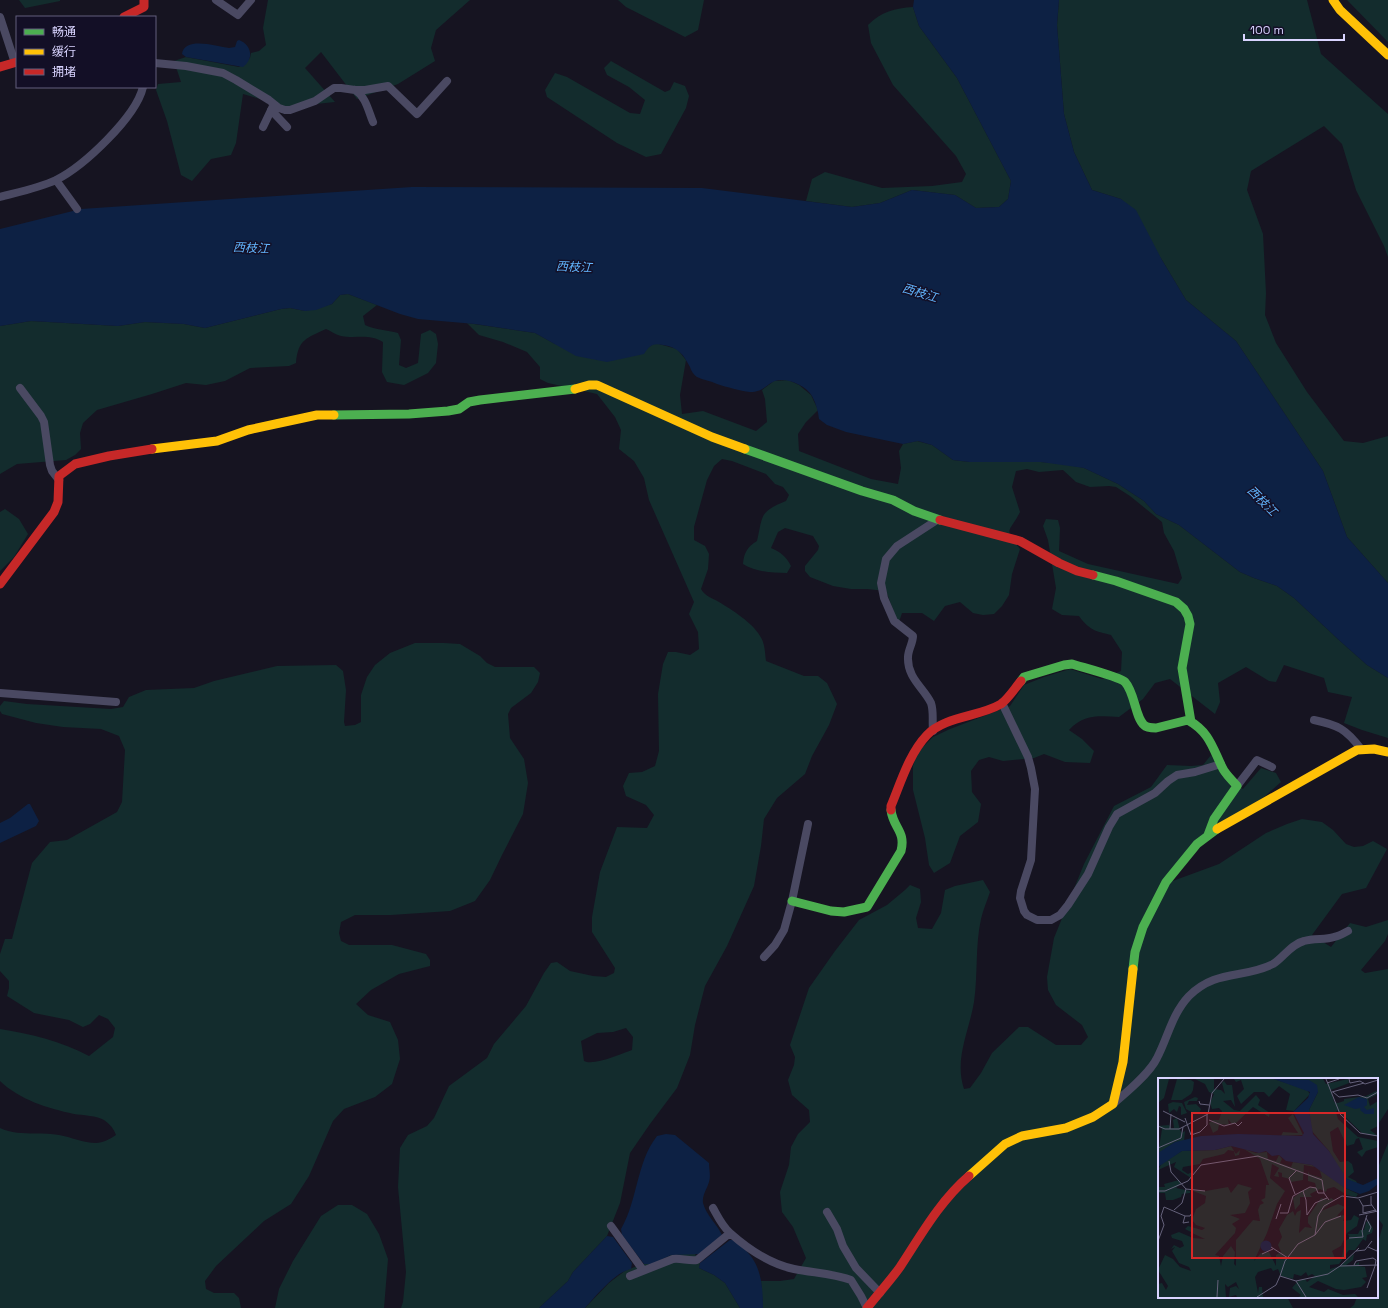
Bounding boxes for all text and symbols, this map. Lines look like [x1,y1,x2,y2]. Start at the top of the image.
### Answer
legend [16,16,156,88]
scale bar [1244,16,1344,42]
text: 100 m [1250,22,1284,38]
text: 畅通 [52,24,76,40]
text: 缓行 [52,44,76,60]
text: 拥堵 [52,64,76,80]
water label: 西枝江 [233,239,271,257]
water label: 西枝江 [556,258,594,276]
water label: 西枝江 [900,280,941,306]
water label: 西枝江 [1244,483,1282,521]
inset map [1158,1078,1378,1298]

